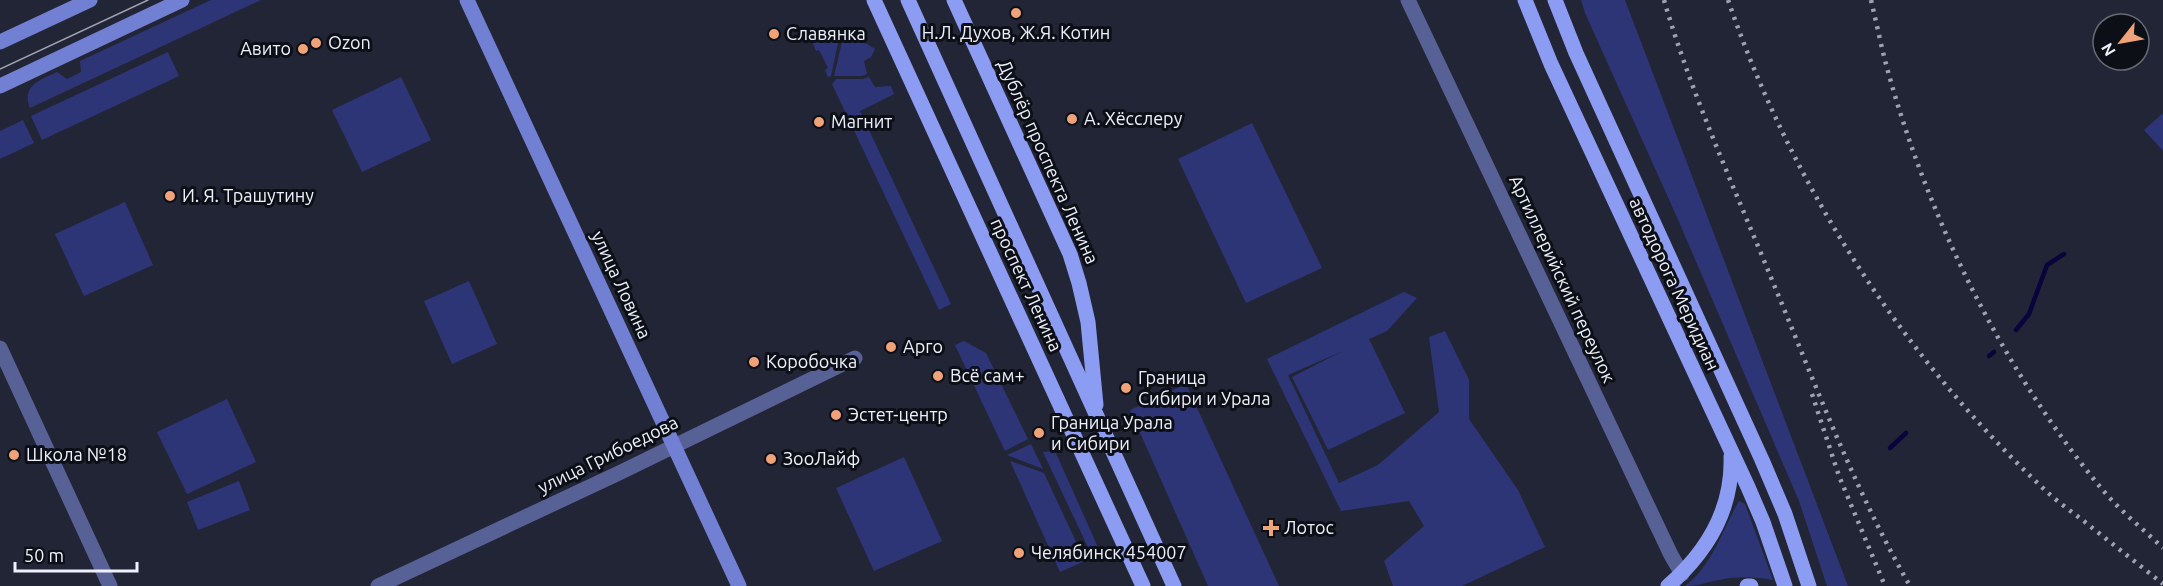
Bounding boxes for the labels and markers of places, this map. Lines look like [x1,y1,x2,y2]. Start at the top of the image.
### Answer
marker: Н.Л. Духов, Ж.Я. Котин [1009,6,1023,20]
place label: Н.Л. Духов, Ж.Я. Котин [922,22,1110,42]
place label: Славянка [786,23,866,43]
marker: Славянка [767,27,781,41]
place label: Ozon [328,32,371,52]
marker: Ozon [309,36,323,50]
place label: Авито [240,38,291,58]
marker: Авито [296,42,310,56]
place label: А. Хёсслеру [1084,108,1183,128]
place label: Магнит [831,111,892,131]
marker: А. Хёсслеру [1065,112,1079,126]
marker: Магнит [812,115,826,129]
place label: И. Я. Трашутину [182,185,314,205]
marker: И. Я. Трашутину [163,189,177,203]
place label: Арго [903,336,943,356]
marker: Арго [884,340,898,354]
place label: Коробочка [766,351,857,371]
marker: Коробочка [747,355,761,369]
place label: Всё сам+ [950,365,1025,385]
place label: Граница Сибири и Урала [1138,367,1271,408]
marker: Всё сам+ [931,369,945,383]
marker: Граница Сибири и Урала [1119,381,1133,395]
place label: Эстет-центр [848,404,948,424]
marker: Эстет-центр [829,408,843,422]
place label: Граница Урала и Сибири [1051,412,1173,453]
marker: Граница Урала и Сибири [1032,426,1046,440]
place label: Школа №18 [26,444,127,464]
marker: Школа №18 [7,448,21,462]
place label: ЗооЛайф [783,448,860,468]
marker: ЗооЛайф [764,452,778,466]
place label: Лотос [1284,517,1334,537]
marker: Лотос [1262,519,1280,537]
place label: Челябинск 454007 [1031,542,1187,562]
marker: Челябинск 454007 [1012,546,1026,560]

